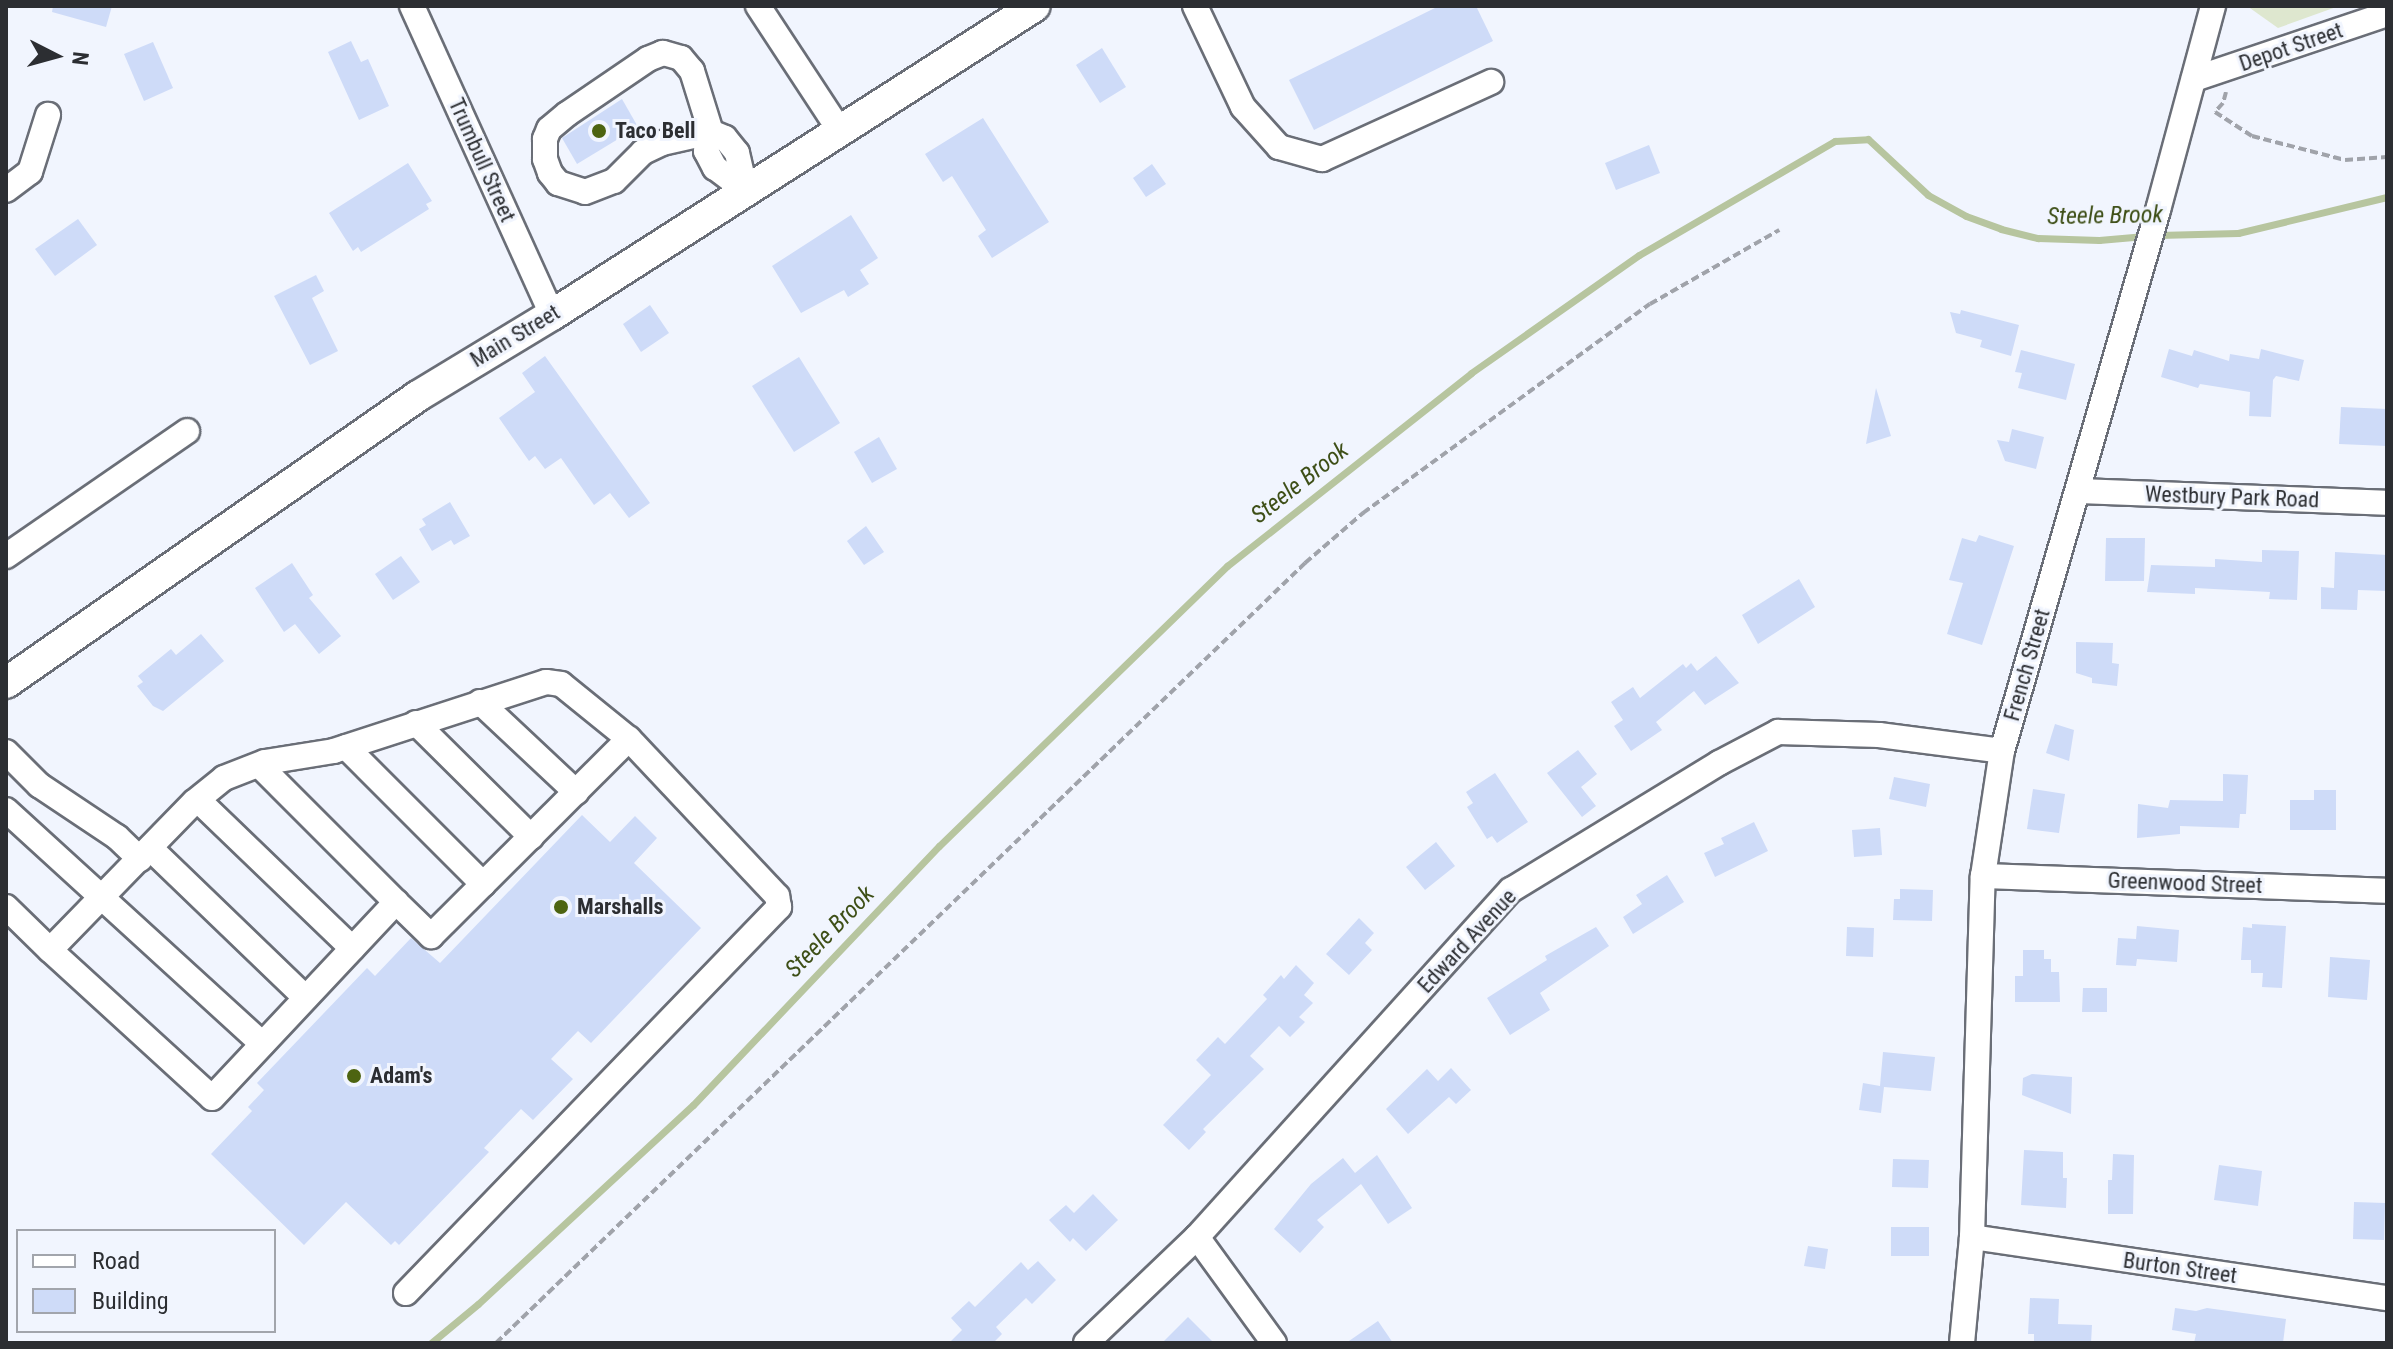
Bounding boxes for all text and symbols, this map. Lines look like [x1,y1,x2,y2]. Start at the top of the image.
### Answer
north arrow [16,16,96,96]
street label: Depot Street [2236,17,2346,77]
text: N [67,51,94,67]
street label: Trumbull Street [443,94,521,226]
place label: Taco Bell [615,118,696,144]
marker: Taco Bell [590,122,608,140]
water label: Steele Brook [2047,201,2163,231]
street label: Main Street [466,299,564,373]
water label: Steele Brook [1245,436,1355,530]
street label: Westbury Park Road [2144,481,2320,513]
street label: French Street [1998,606,2056,724]
street label: Greenwood Street [2107,867,2263,899]
water label: Steele Brook [779,880,881,984]
street label: Edward Avenue [1412,884,1522,998]
place label: Marshalls [577,894,664,920]
marker: Marshalls [552,898,570,916]
place label: Adam's [370,1063,432,1089]
marker: Adam's [345,1067,363,1085]
legend [16,1229,276,1333]
text: Road [92,1247,140,1275]
street label: Burton Street [2121,1247,2239,1289]
text: Building [92,1287,169,1315]

